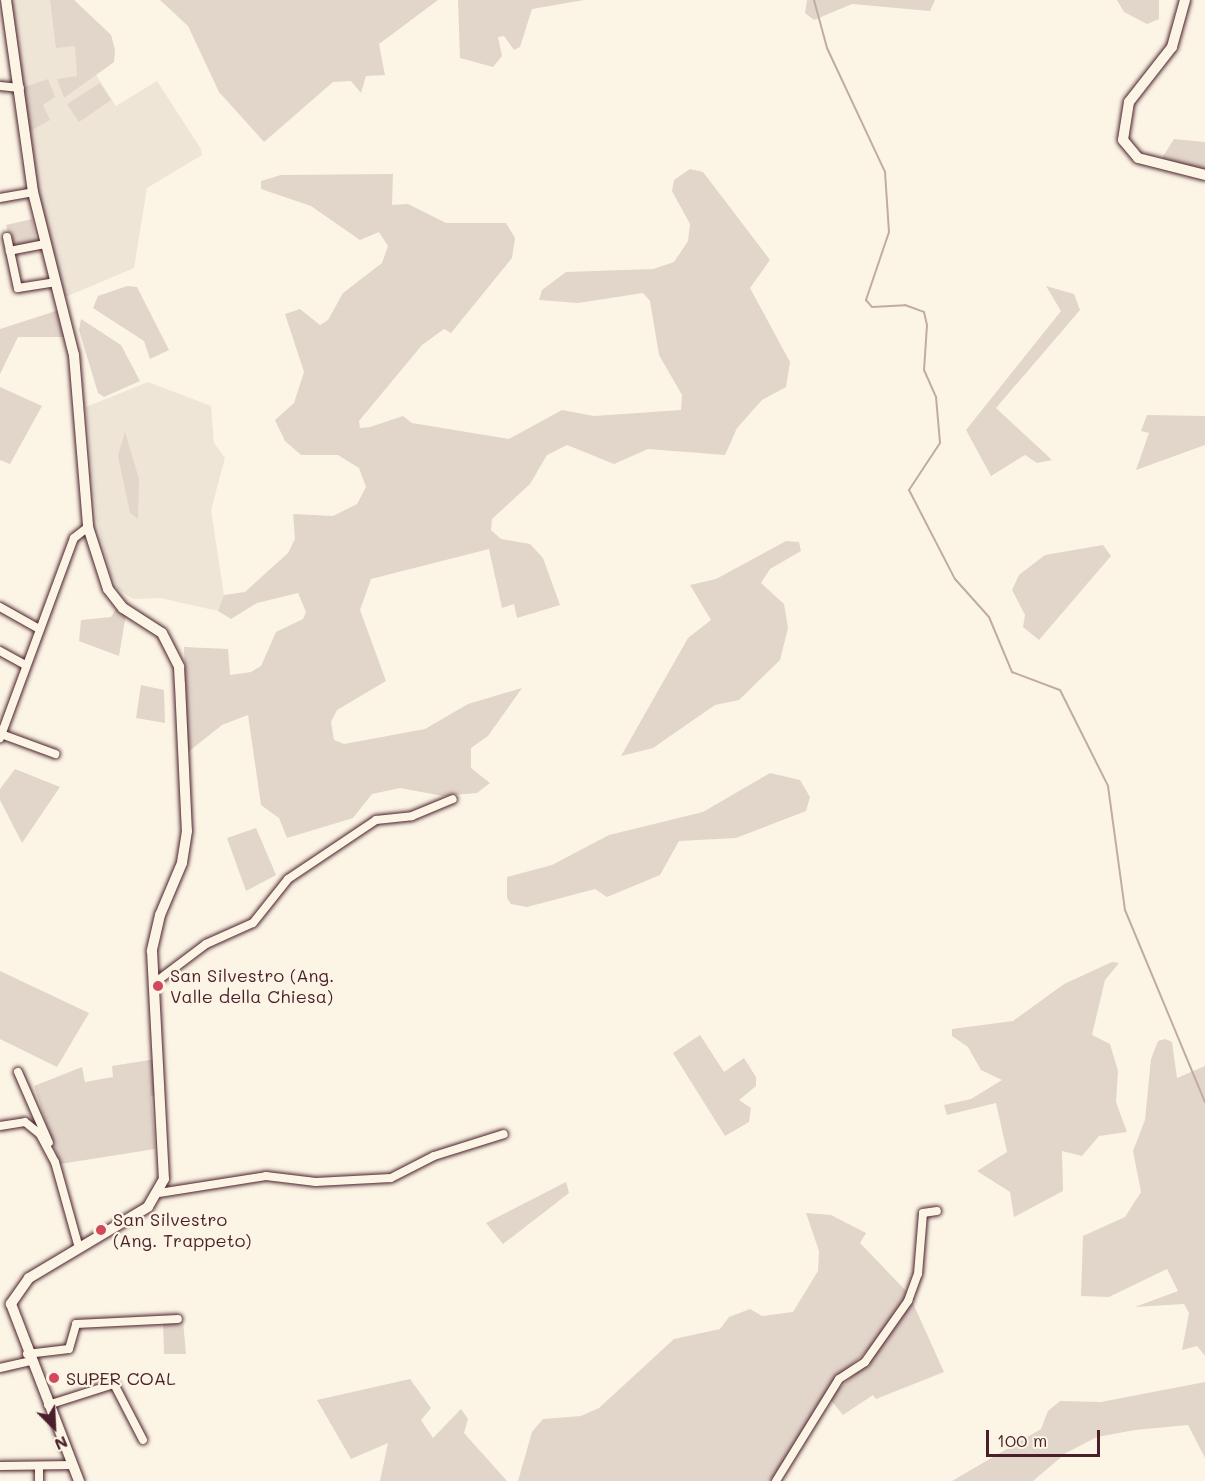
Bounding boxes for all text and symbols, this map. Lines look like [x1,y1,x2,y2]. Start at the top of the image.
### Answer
place label: San Silvestro (Ang. Valle della Chiesa) [170,965,334,1008]
marker: San Silvestro (Ang. Valle della Chiesa) [151,979,165,993]
place label: San Silvestro (Ang. Trappeto) [113,1209,251,1252]
marker: San Silvestro (Ang. Trappeto) [94,1223,108,1237]
place label: SUPER COAL [66,1367,176,1389]
marker: SUPER COAL [47,1371,61,1385]
north arrow [24,1397,84,1457]
scale bar [989,1418,1103,1456]
text: 100 m [997,1428,1047,1452]
text: N [52,1432,71,1456]

